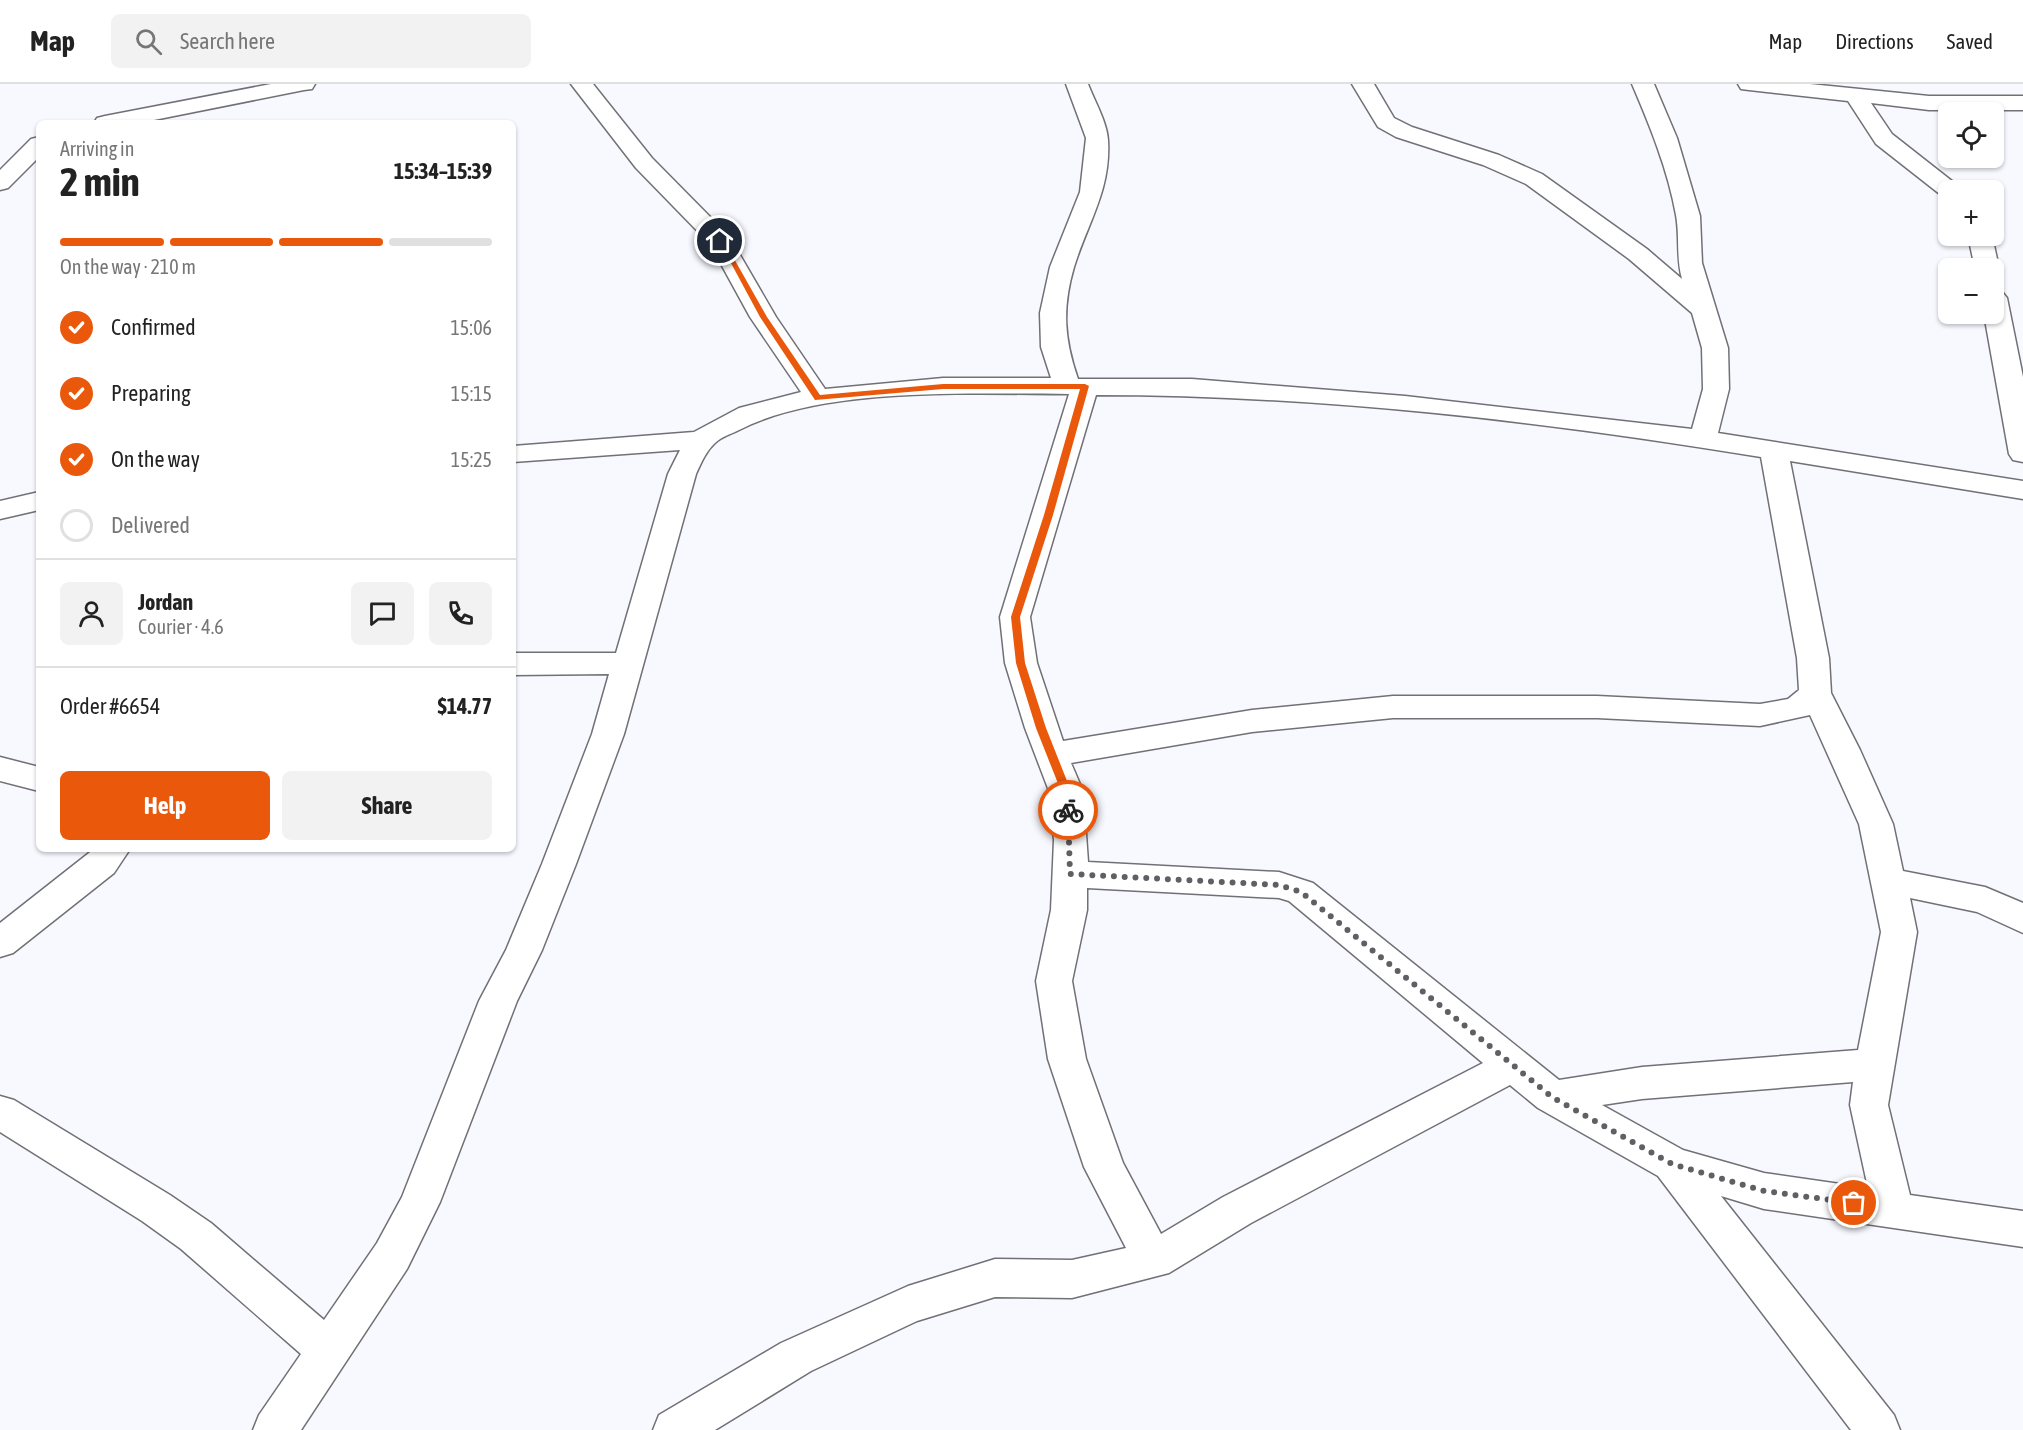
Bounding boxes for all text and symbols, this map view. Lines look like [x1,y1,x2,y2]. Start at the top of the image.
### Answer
search box [111,14,531,68]
text: Map [30,25,75,57]
icon: search [132,25,165,58]
text: Search here [180,28,275,54]
text: Map [1768,29,1802,53]
text: Directions [1835,29,1914,53]
text: Saved [1947,29,1993,53]
map controls [1938,102,2004,324]
button: locate [1938,102,2004,168]
text: Arriving in [60,137,134,160]
text: 15:34–15:39 [394,158,492,184]
text: 2 min [60,160,140,204]
button: + [1938,180,2004,246]
pin [694,215,745,266]
icon: home [703,224,736,257]
text: On the way · 210 m [60,255,196,278]
button: − [1938,258,2004,324]
icon: check [60,311,93,344]
text: Confirmed [111,314,196,340]
text: 15:06 [450,316,492,339]
icon: check [60,377,93,410]
text: Preparing [111,380,191,406]
text: 15:15 [451,382,492,405]
icon: check [60,443,93,476]
text: On the way [111,446,200,472]
text: 15:25 [451,448,492,471]
text: Delivered [111,512,190,538]
button: person [60,582,123,645]
button: chat [351,582,414,645]
button: phone [429,582,492,645]
text: Jordan [138,589,193,615]
text: Courier · 4.6 [138,615,224,638]
text: Order #6654 [60,693,160,719]
text: $14.77 [437,693,492,719]
button: Help [60,771,270,840]
button: Share [282,771,492,840]
courier [1038,780,1098,840]
icon: bike [1052,794,1085,827]
pin [1828,1177,1879,1228]
icon: bag [1837,1186,1870,1219]

